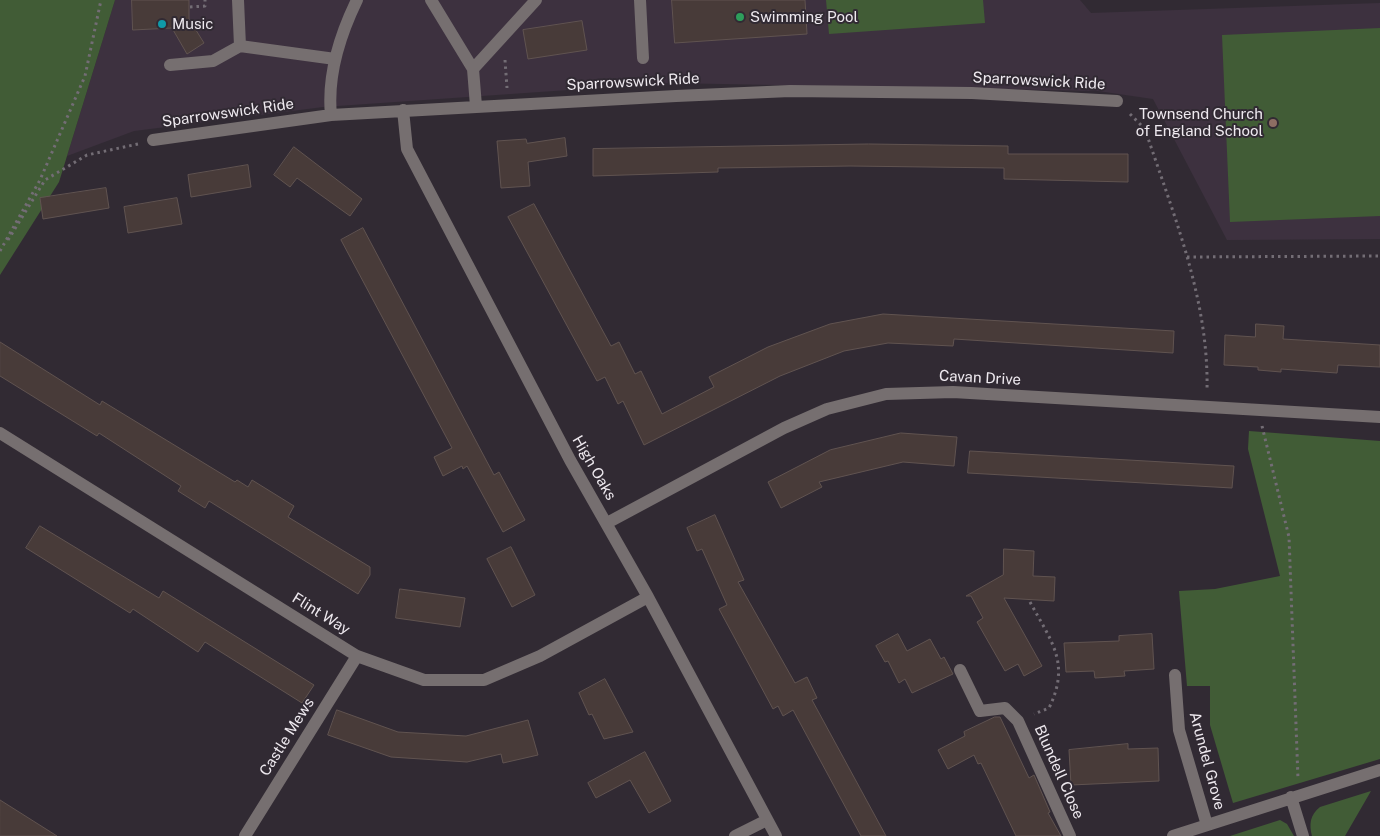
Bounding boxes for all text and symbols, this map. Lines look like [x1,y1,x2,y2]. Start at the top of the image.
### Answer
place label: Swimming Pool [750,8,858,26]
marker: Swimming Pool [734,11,746,23]
place label: Music [172,15,213,33]
marker: Music [156,18,168,30]
street label: Sparrowswick Ride [972,69,1106,93]
street label: Sparrowswick Ride [566,70,700,94]
street label: Sparrowswick Ride [161,95,295,131]
place label: Townsend Church of England School [1136,105,1263,140]
marker: Townsend Church of England School [1267,117,1279,129]
street label: Cavan Drive [939,367,1021,389]
street label: High Oaks [568,432,620,504]
street label: Flint Way [289,589,353,639]
street label: Castle Mews [256,695,318,779]
street label: Arundel Grove [1185,710,1229,812]
street label: Blundell Close [1030,722,1088,822]

